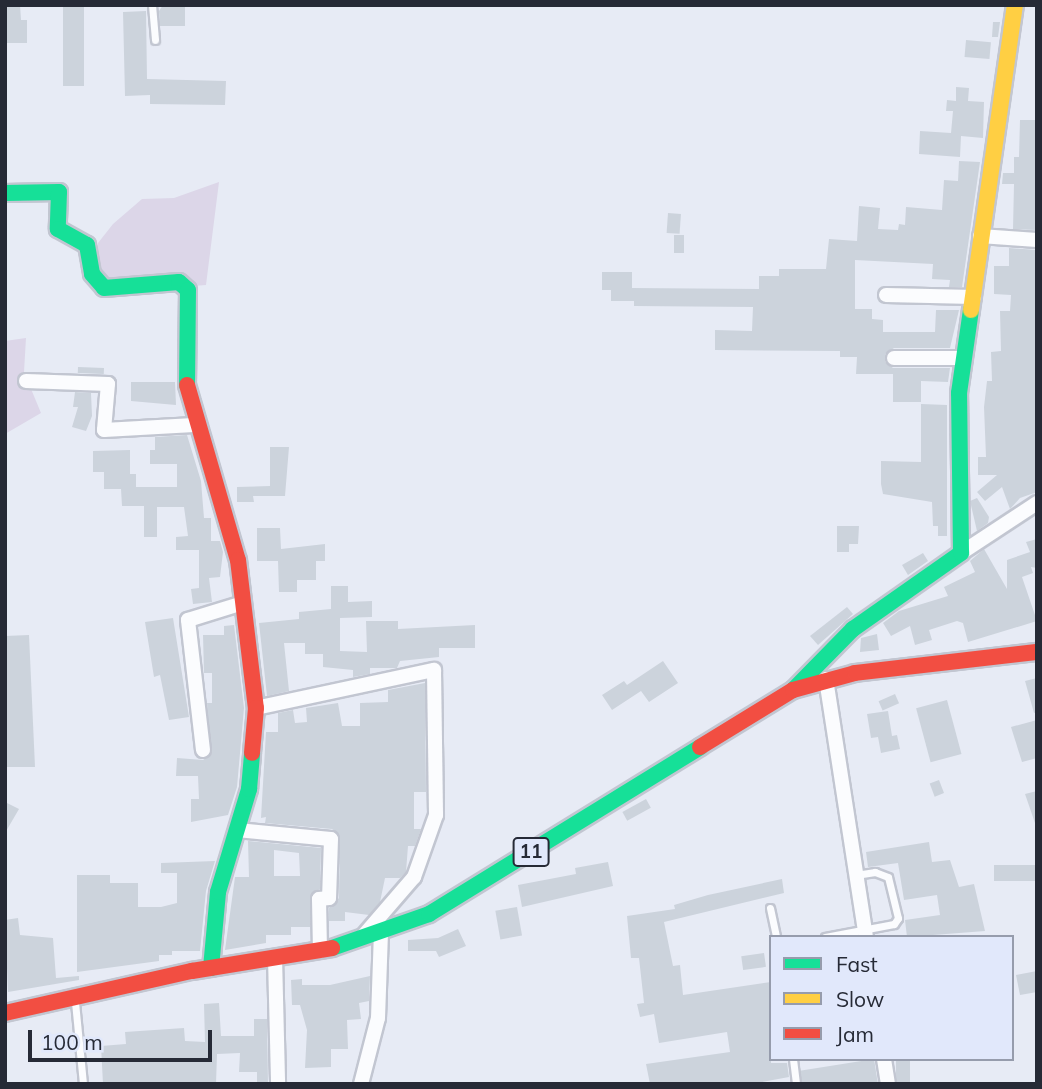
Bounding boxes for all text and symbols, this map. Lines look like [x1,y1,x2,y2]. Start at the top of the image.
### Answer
road number: 11 [512,836,550,867]
legend [769,935,1014,1061]
text: Fast [836,951,878,977]
text: Slow [836,986,884,1012]
scale bar [32,1016,215,1060]
text: Jam [836,1021,874,1047]
text: 100 m [41,1029,103,1055]

